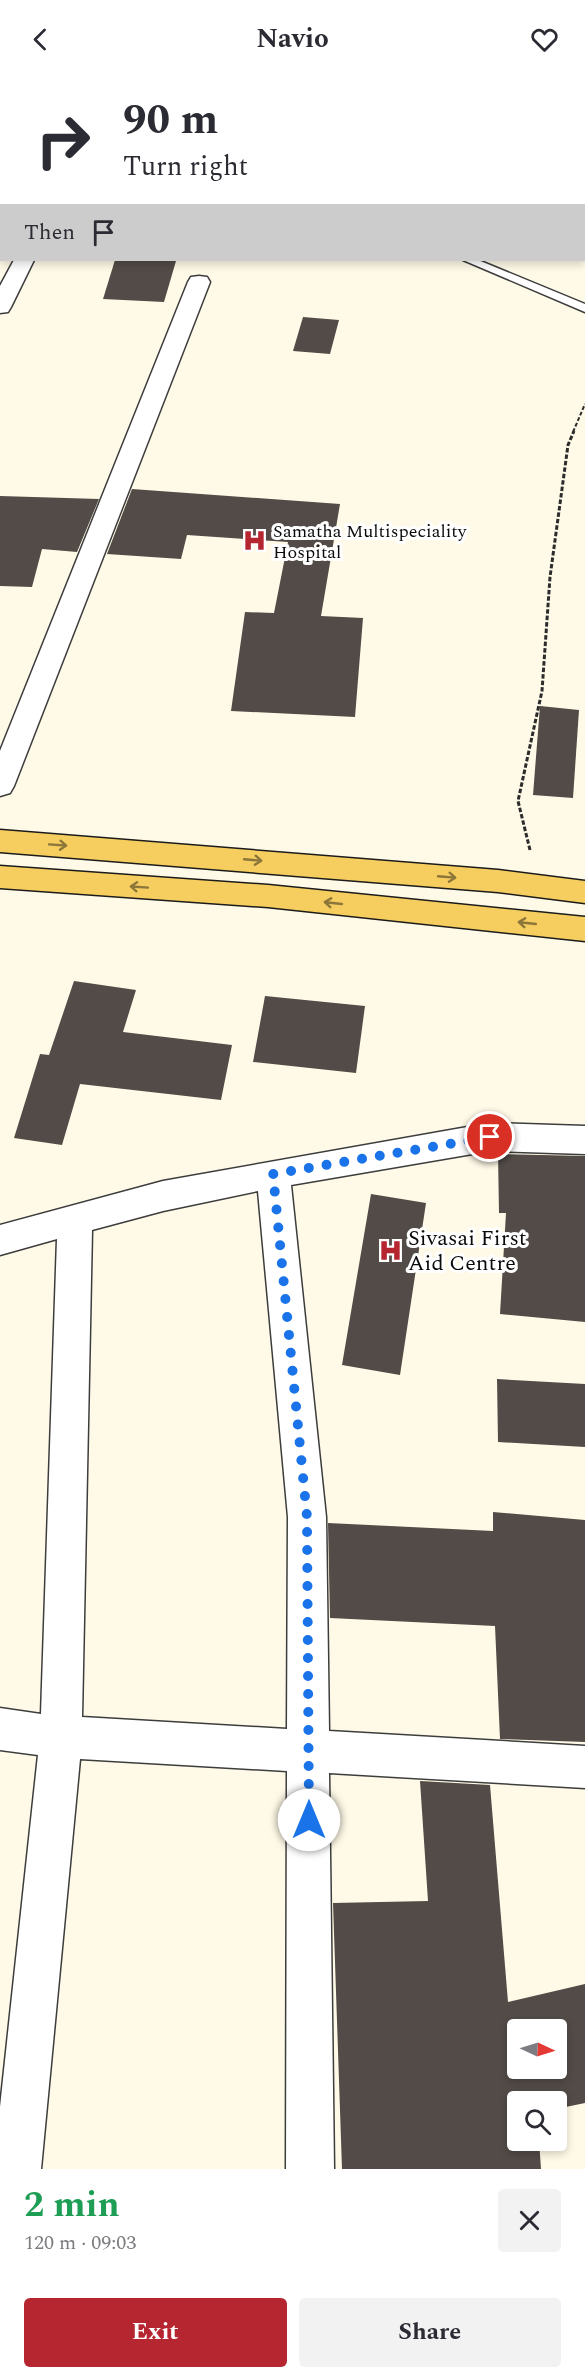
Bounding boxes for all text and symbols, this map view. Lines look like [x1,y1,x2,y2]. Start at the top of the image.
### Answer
text: Navio [256,18,329,60]
icon: back [24,23,57,56]
icon: heart [528,23,561,56]
text: 90 m [123,89,218,152]
icon: right [24,102,102,180]
text: Turn right [123,146,248,188]
text: Then [24,216,75,249]
icon: arrive [87,216,120,249]
place label: Samatha Multispeciality Hospital [273,518,468,566]
hospital icon: Samatha Multispeciality Hospital [242,528,268,554]
one-way arrow [48,840,68,851]
one-way arrow [242,855,262,866]
one-way arrow [437,871,457,882]
one-way arrow [129,881,149,892]
one-way arrow [323,897,343,908]
one-way arrow [517,917,537,928]
pin [464,1111,515,1162]
icon: arrive [473,1120,506,1153]
place label: Sivasai First Aid Centre [408,1222,527,1280]
hospital icon: Sivasai First Aid Centre [377,1238,403,1264]
position arrow [277,1788,341,1852]
north arrow [507,2019,567,2079]
map controls [507,2019,567,2151]
button: search [507,2091,567,2151]
text: 2 min [24,2178,120,2233]
button: close [498,2189,561,2252]
text: 120 m · 09:03 [24,2228,136,2258]
button: Exit [24,2298,287,2367]
button: Share [299,2298,561,2367]

